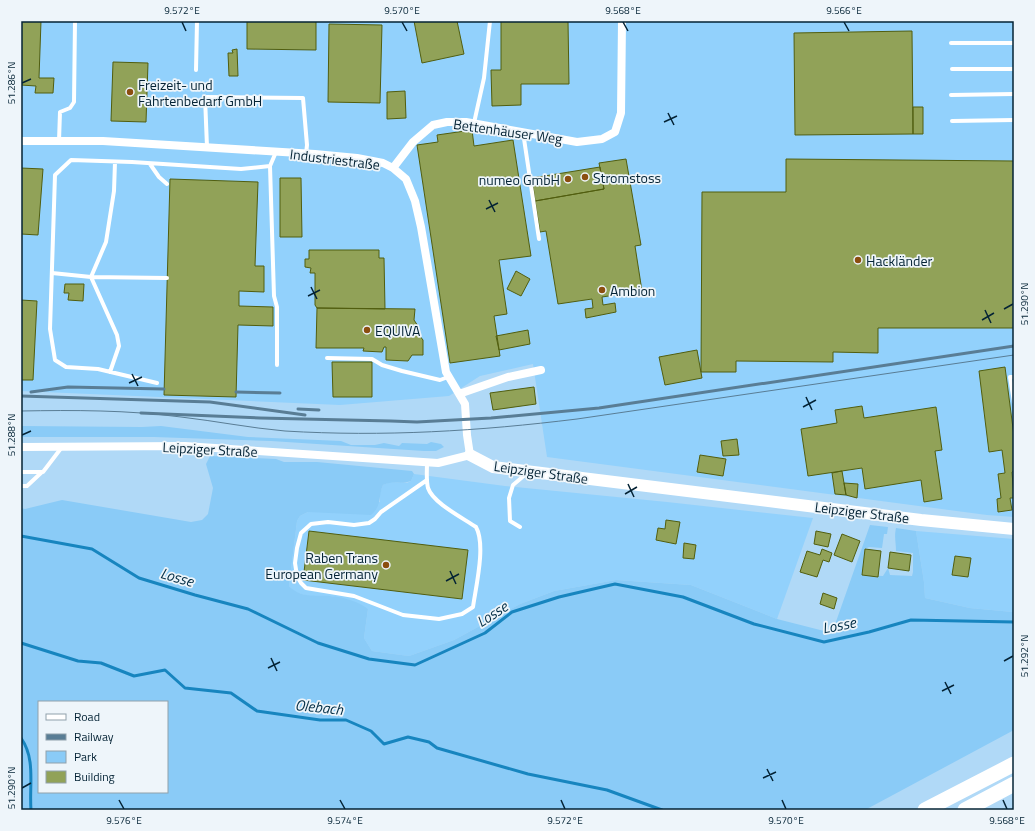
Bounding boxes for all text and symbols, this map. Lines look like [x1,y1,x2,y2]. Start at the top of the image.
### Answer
text: 9.572°E [164,3,200,18]
text: 9.570°E [384,3,420,18]
text: 9.568°E [605,3,641,18]
text: 9.566°E [826,3,862,18]
text: 51.286°N [4,62,19,104]
place label: Freizeit- und Fahrtenbedarf GmbH [138,74,262,111]
marker: Freizeit- und Fahrtenbedarf GmbH [125,87,135,97]
street label: Bettenhäuser Weg [452,113,564,149]
street label: Industriestraße [289,143,381,175]
place label: Stromstoss [593,167,661,188]
place label: numeo GmbH [479,169,560,190]
marker: Stromstoss [580,172,590,182]
marker: numeo GmbH [563,174,573,184]
place label: Hackländer [866,250,933,271]
marker: Hackländer [853,255,863,265]
place label: Ambion [610,280,655,301]
text: 51.290°N [1017,283,1032,325]
marker: Ambion [597,285,607,295]
place label: EQUIVA [375,320,421,341]
marker: EQUIVA [362,325,372,335]
text: 51.288°N [4,414,19,456]
street label: Leipziger Straße [162,436,258,462]
street label: Leipziger Straße [492,455,590,489]
street label: Leipziger Straße [814,496,910,528]
place label: Raben Trans European Germany [265,547,378,584]
marker: Raben Trans European Germany [381,560,391,570]
water label: Losse [158,561,197,593]
water label: Losse [472,595,513,633]
water label: Losse [820,610,859,639]
text: 51.292°N [1017,635,1032,677]
water label: Olebach [294,693,345,721]
legend [38,701,168,793]
text: Road [74,707,100,726]
text: Railway [74,727,114,746]
text: Park [74,747,97,766]
text: 51.290°N [4,767,19,809]
text: Building [74,767,115,786]
text: 9.576°E [106,813,142,828]
text: 9.574°E [327,813,363,828]
text: 9.572°E [547,813,583,828]
text: 9.570°E [768,813,804,828]
text: 9.568°E [989,813,1025,828]

